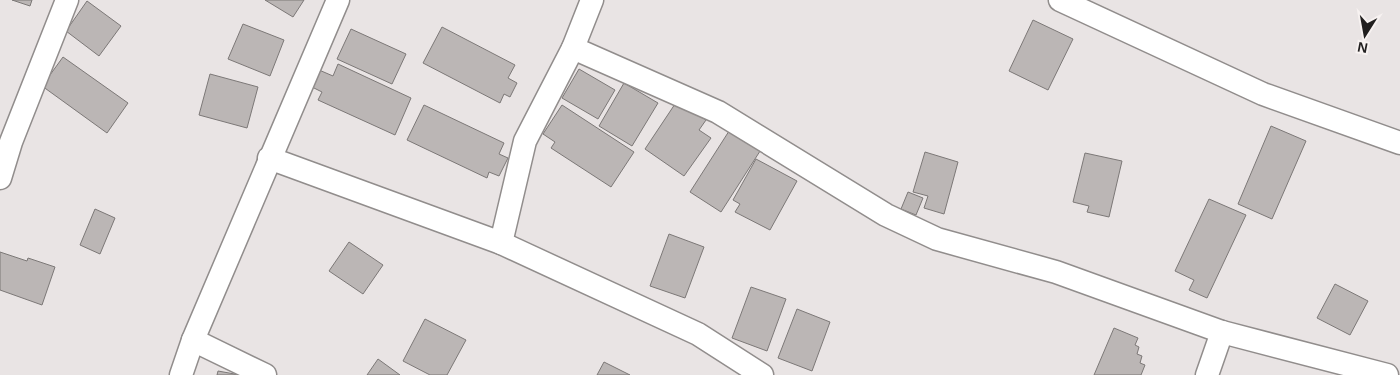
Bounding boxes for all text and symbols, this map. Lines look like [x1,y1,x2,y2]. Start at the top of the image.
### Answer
north arrow [1340,10,1390,60]
text: N [1356,39,1369,57]

